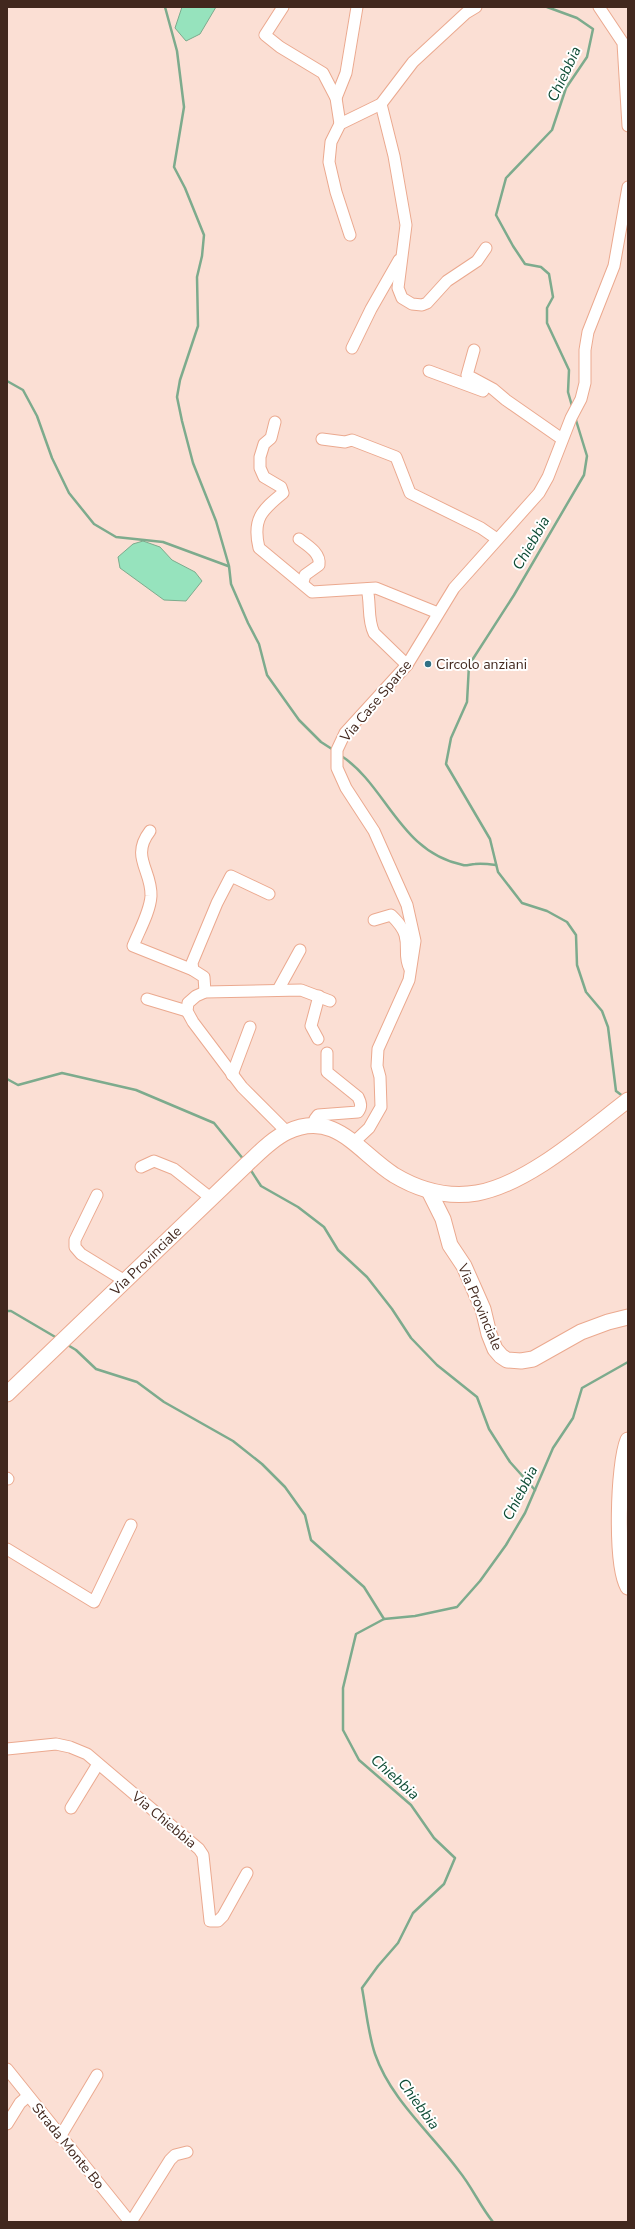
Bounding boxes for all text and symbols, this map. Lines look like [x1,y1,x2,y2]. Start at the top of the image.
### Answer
water label: Chiebbia [542,43,586,105]
water label: Chiebbia [508,512,554,574]
place label: Circolo anziani [436,655,527,674]
street label: Via Case Sparse [335,656,416,747]
marker: Circolo anziani [423,659,433,669]
street label: Via Provinciale [105,1222,186,1301]
street label: Via Provinciale [453,1260,507,1353]
water label: Chiebbia [498,1462,542,1524]
water label: Chiebbia [366,1750,424,1804]
street label: Via Chiebbia [127,1787,200,1853]
water label: Chiebbia [394,2074,444,2134]
street label: Strada Monte Bo [27,2099,109,2193]

